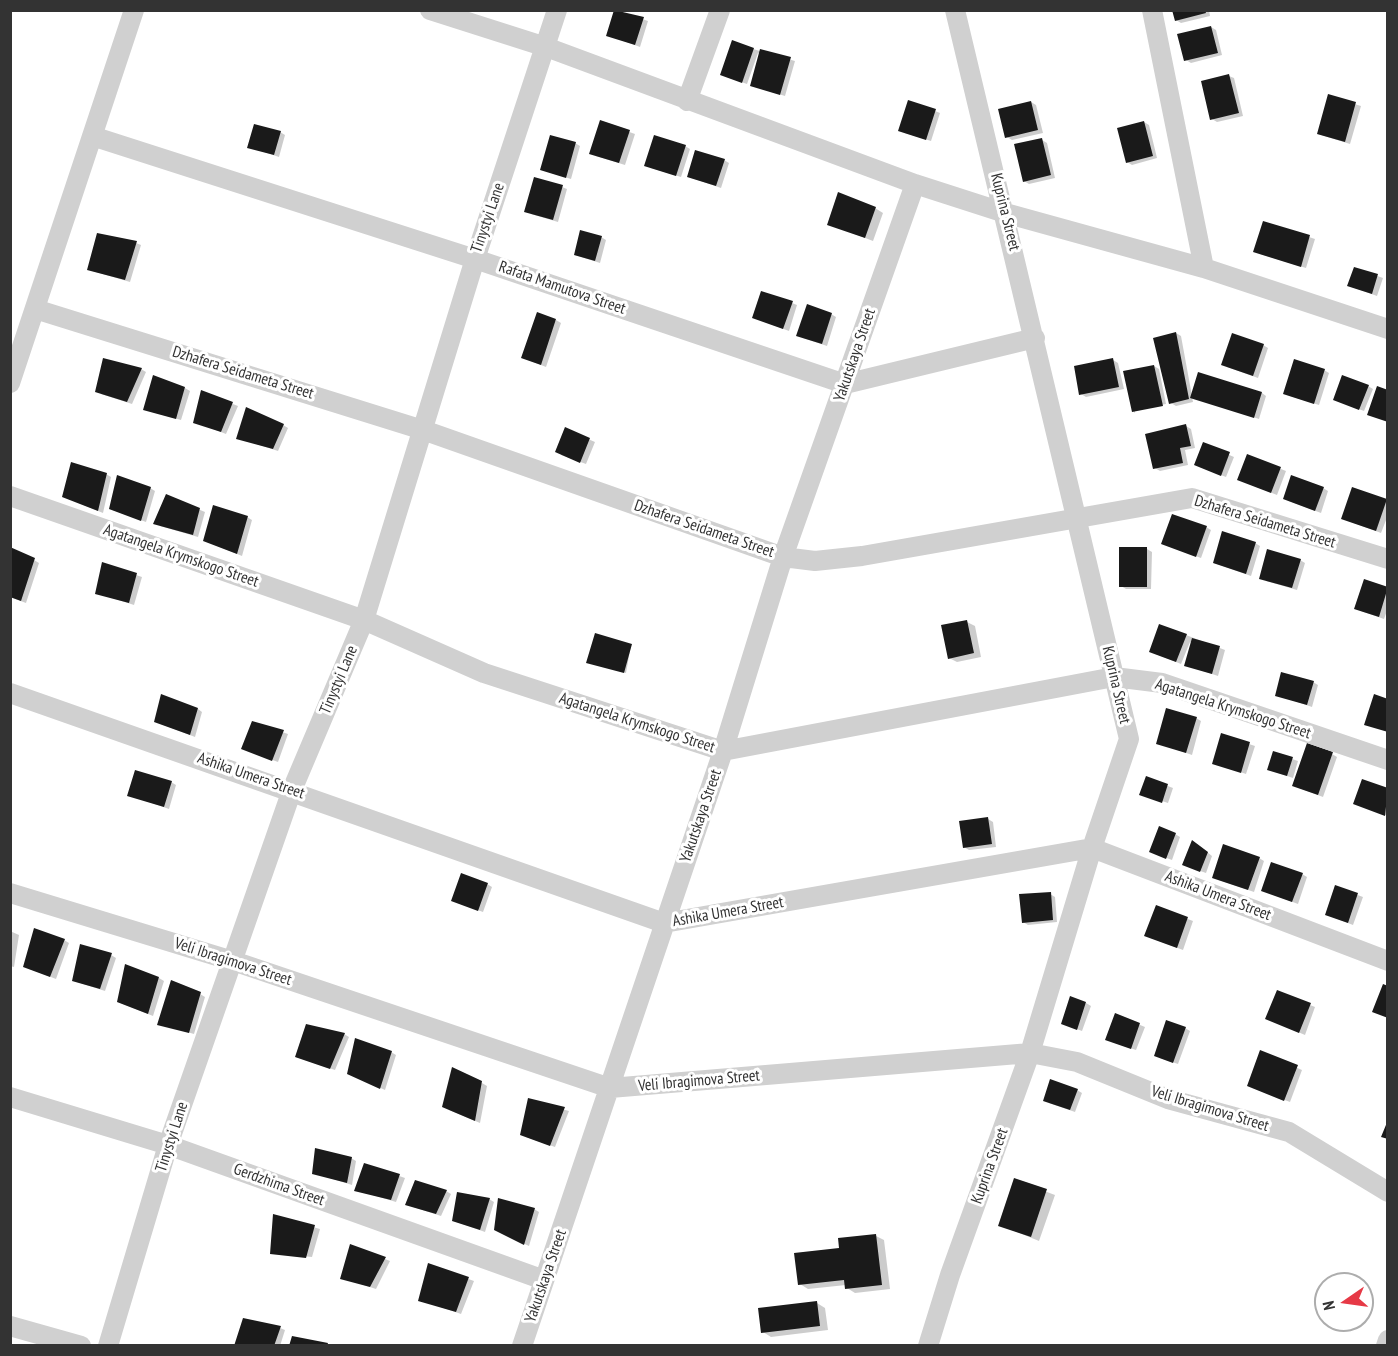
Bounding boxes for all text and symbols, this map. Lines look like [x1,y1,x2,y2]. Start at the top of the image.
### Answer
street label: Kuprina Street [986,171,1024,253]
street label: Tinystyi Lane [467,181,509,255]
street label: Rafata Mamutova Street [496,257,628,319]
street label: Yakutskaya Street [830,306,880,404]
street label: Dzhafera Seidameta Street [170,342,316,404]
street label: Dzhafera Seidameta Street [1192,491,1338,553]
street label: Dzhafera Seidameta Street [632,496,776,562]
street label: Agatangela Krymskogo Street [101,520,261,592]
street label: Tinystyi Lane [316,643,362,717]
street label: Kuprina Street [1098,644,1134,726]
street label: Agatangela Krymskogo Street [1153,675,1313,743]
street label: Agatangela Krymskogo Street [557,689,717,757]
street label: Ashika Umera Street [195,749,307,803]
street label: Yakutskaya Street [676,767,726,865]
street label: Ashika Umera Street [1162,867,1274,925]
street label: Ashika Umera Street [671,893,785,931]
street label: Veli Ibragimova Street [172,934,294,990]
street label: Veli Ibragimova Street [637,1066,761,1096]
street label: Veli Ibragimova Street [1149,1082,1271,1136]
street label: Tinystyi Lane [152,1099,192,1175]
street label: Kuprina Street [967,1125,1013,1207]
street label: Gerdzhima Street [231,1160,327,1210]
street label: Yakutskaya Street [521,1227,571,1325]
north arrow [1314,1272,1374,1332]
text: N [1318,1299,1339,1312]

